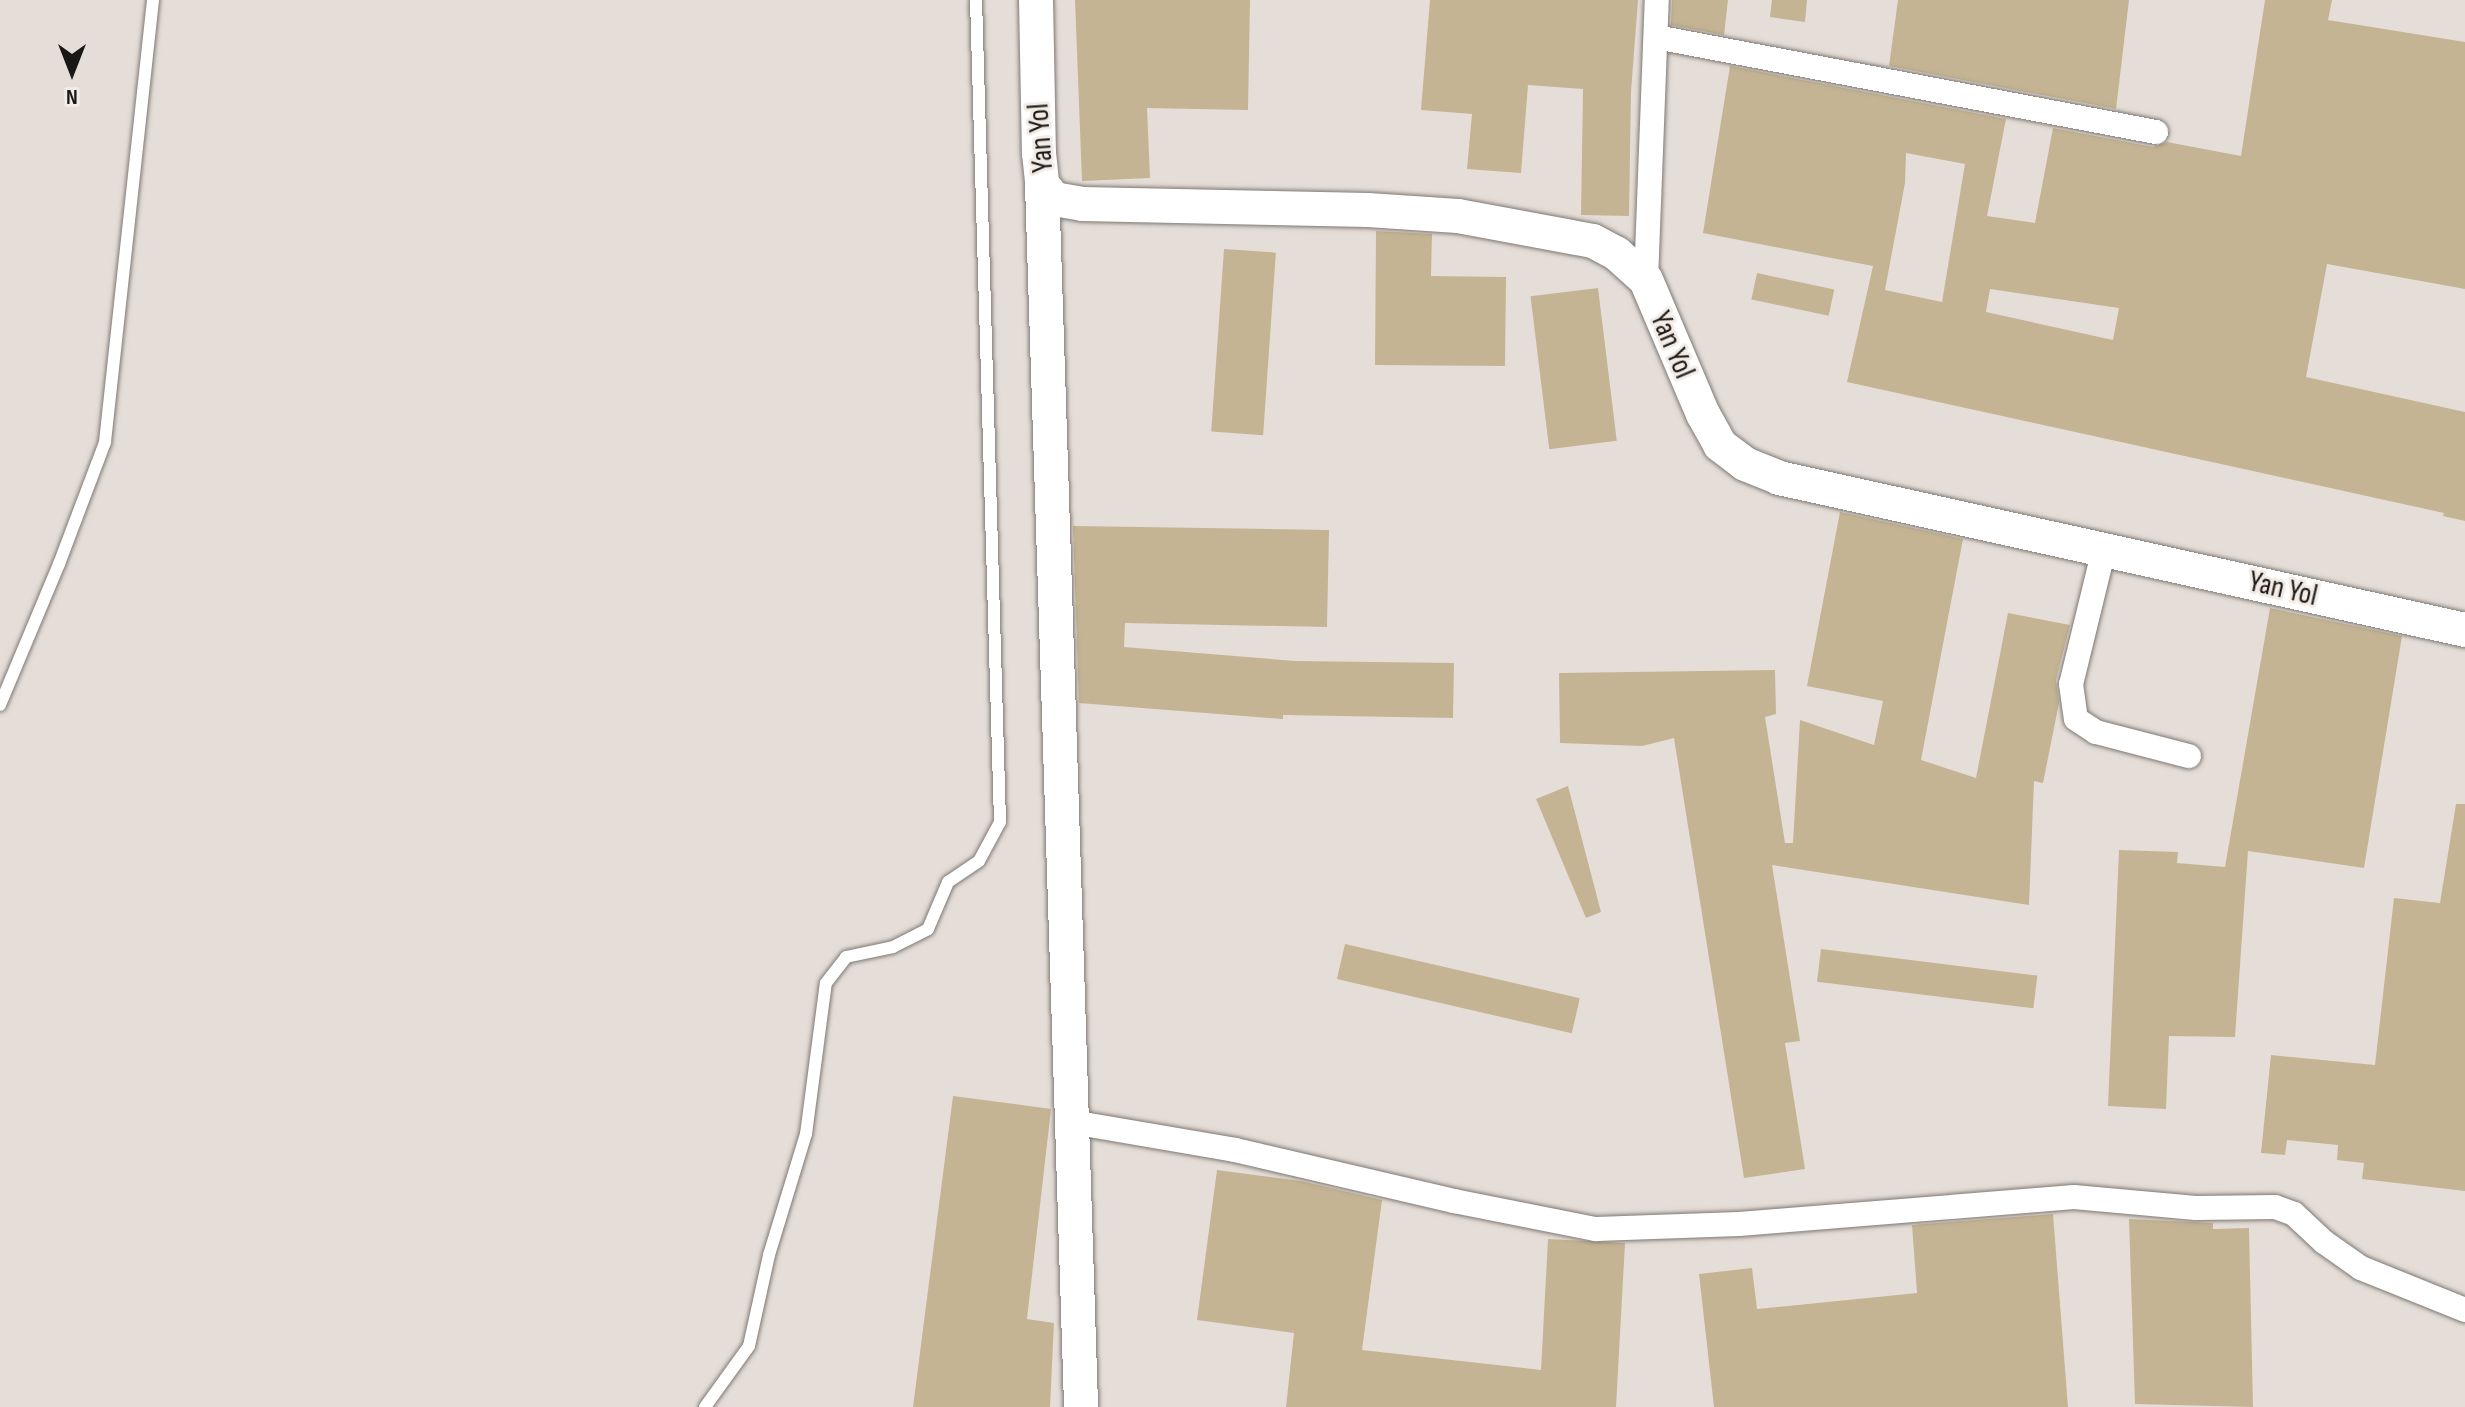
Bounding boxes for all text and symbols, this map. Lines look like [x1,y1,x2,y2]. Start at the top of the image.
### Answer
north arrow [32,32,112,112]
text: N [66,83,78,110]
street label: Yan Yol [1021,102,1061,174]
street label: Yan Yol [1642,306,1702,384]
street label: Yan Yol [2245,564,2321,614]

